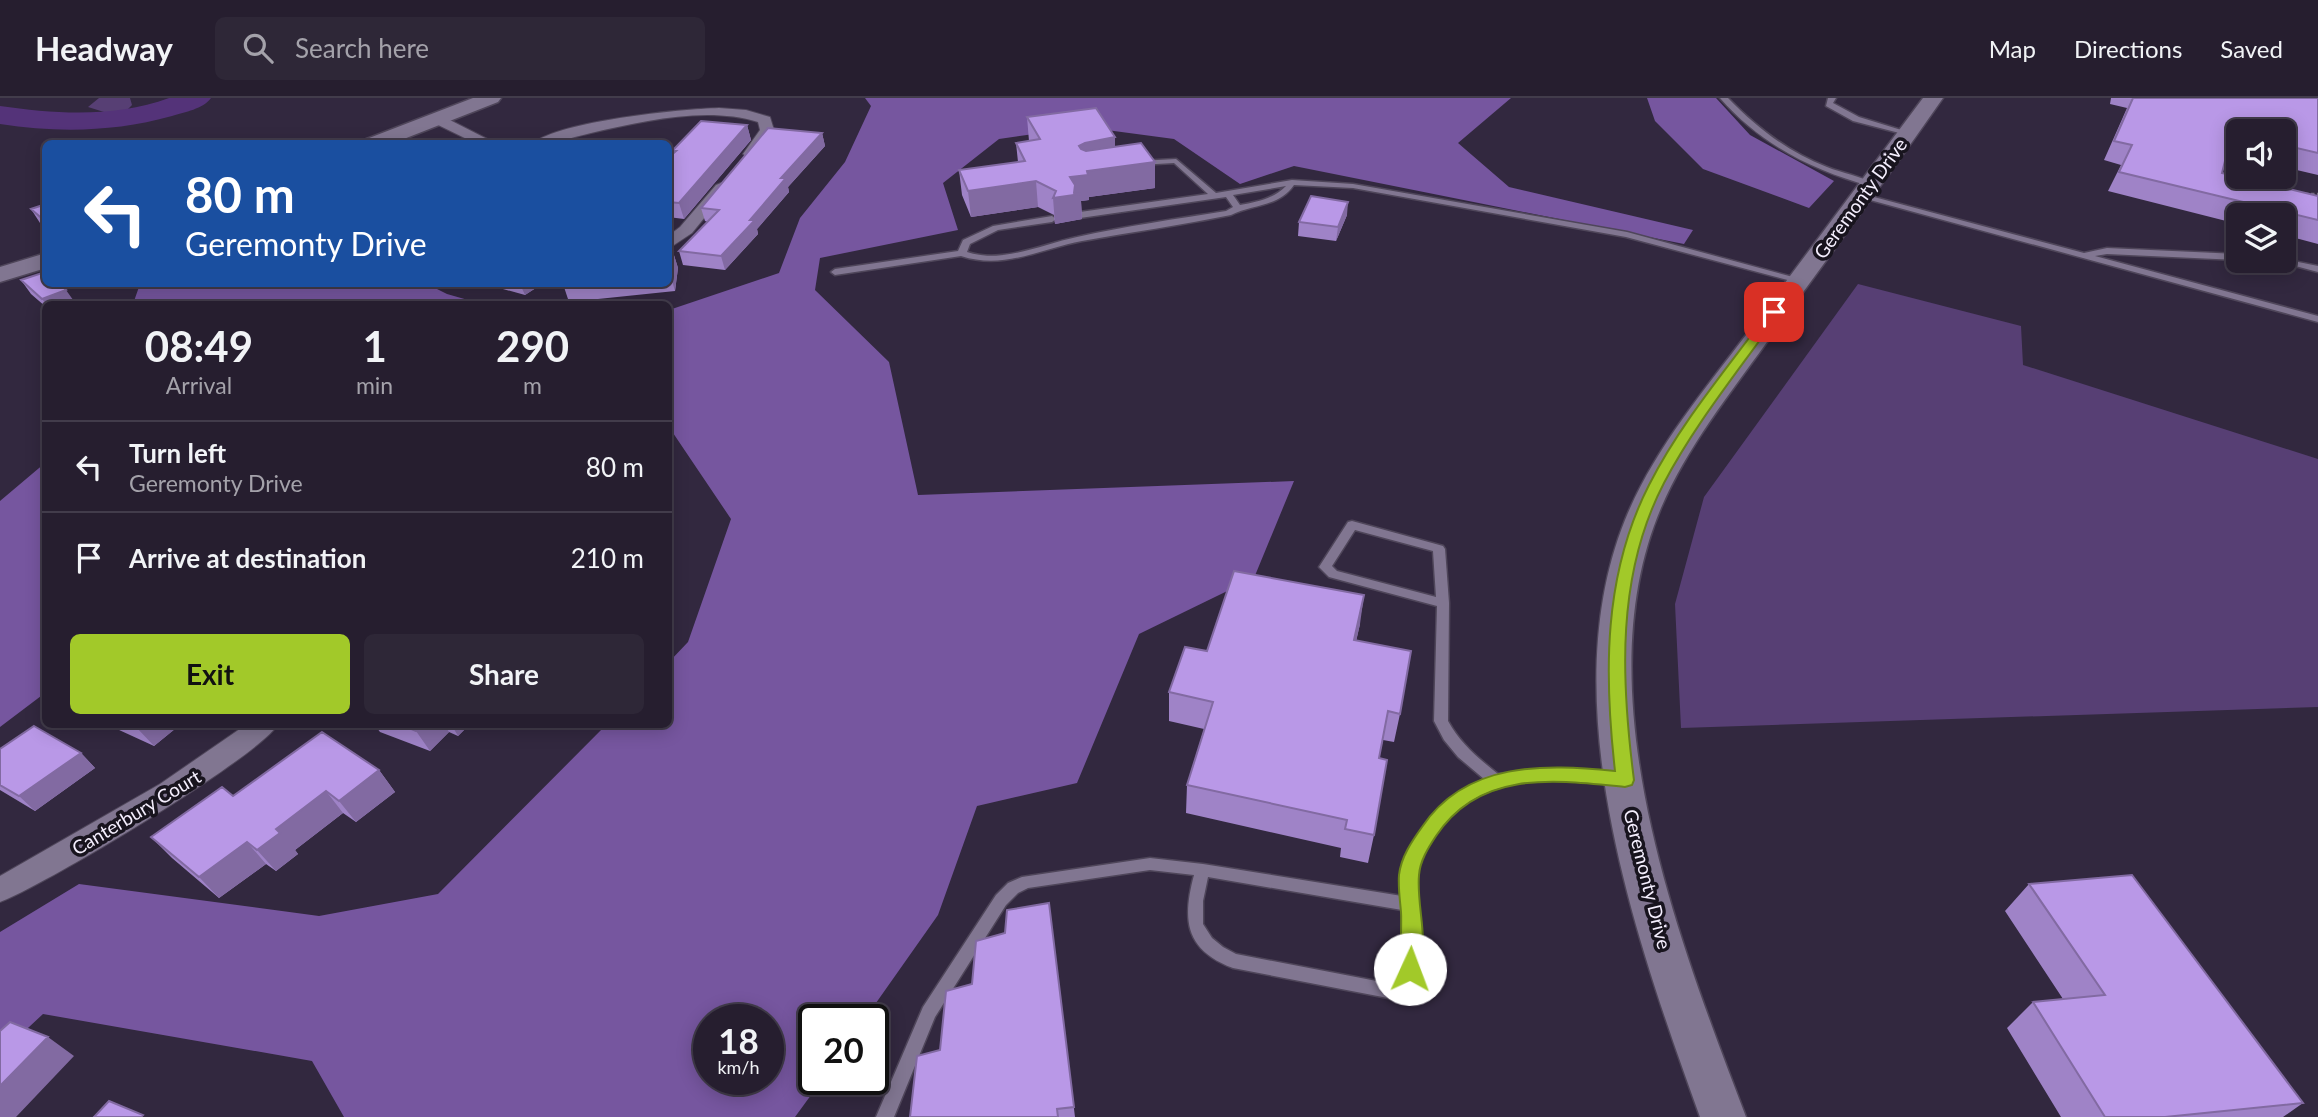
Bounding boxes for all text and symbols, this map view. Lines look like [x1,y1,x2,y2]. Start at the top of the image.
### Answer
search box [215,17,705,80]
text: Headway [35,28,173,68]
icon: search [239,29,277,67]
text: Search here [295,32,429,64]
text: Map [1989,34,2036,63]
text: Directions [2074,34,2182,63]
text: Saved [2220,34,2283,63]
map controls [2226,119,2296,273]
button: sound [2226,119,2296,189]
street label: Geremonty Drive [1809,133,1911,263]
text: 80 m [185,165,295,223]
icon: left [70,168,161,259]
button: layers [2226,203,2296,273]
text: Geremonty Drive [185,224,427,263]
pin [1744,282,1804,342]
icon: arrive [1755,293,1793,331]
text: 08:49 [145,321,253,371]
text: 1 [362,321,387,371]
text: 290 [496,321,569,371]
text: Arrival [166,371,232,399]
text: min [356,371,393,399]
text: m [523,371,542,399]
text: Turn left [129,437,226,469]
icon: left [70,448,108,486]
text: 80 m [586,451,644,483]
text: Geremonty Drive [129,469,303,497]
icon: arrive [70,539,108,577]
text: Arrive at destination [129,542,366,574]
text: 210 m [571,542,644,574]
button: Exit [70,634,350,714]
button: Share [364,634,644,714]
street label: Canterbury Court [67,764,205,860]
street label: Geremonty Drive [1619,807,1677,951]
position arrow [1373,932,1447,1006]
speed limit sign: 20 [798,1004,889,1095]
text: 18 [718,1019,759,1061]
text: km/h [717,1056,760,1078]

